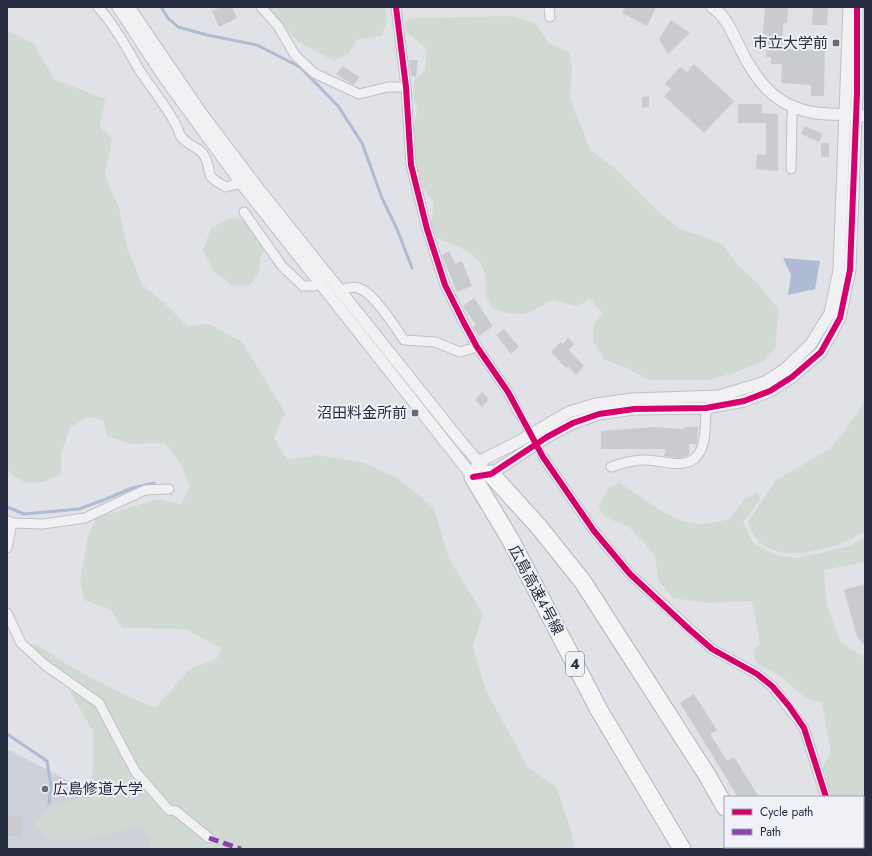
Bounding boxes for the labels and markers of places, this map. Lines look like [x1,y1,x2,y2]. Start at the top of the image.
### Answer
place label: 市立大学前 [753,32,828,54]
marker: 市立大学前 [831,38,841,48]
place label: 沼田料金所前 [317,402,407,424]
marker: 沼田料金所前 [410,408,420,418]
place label: 広島修道大学 [53,778,143,800]
marker: 広島修道大学 [40,784,50,794]

